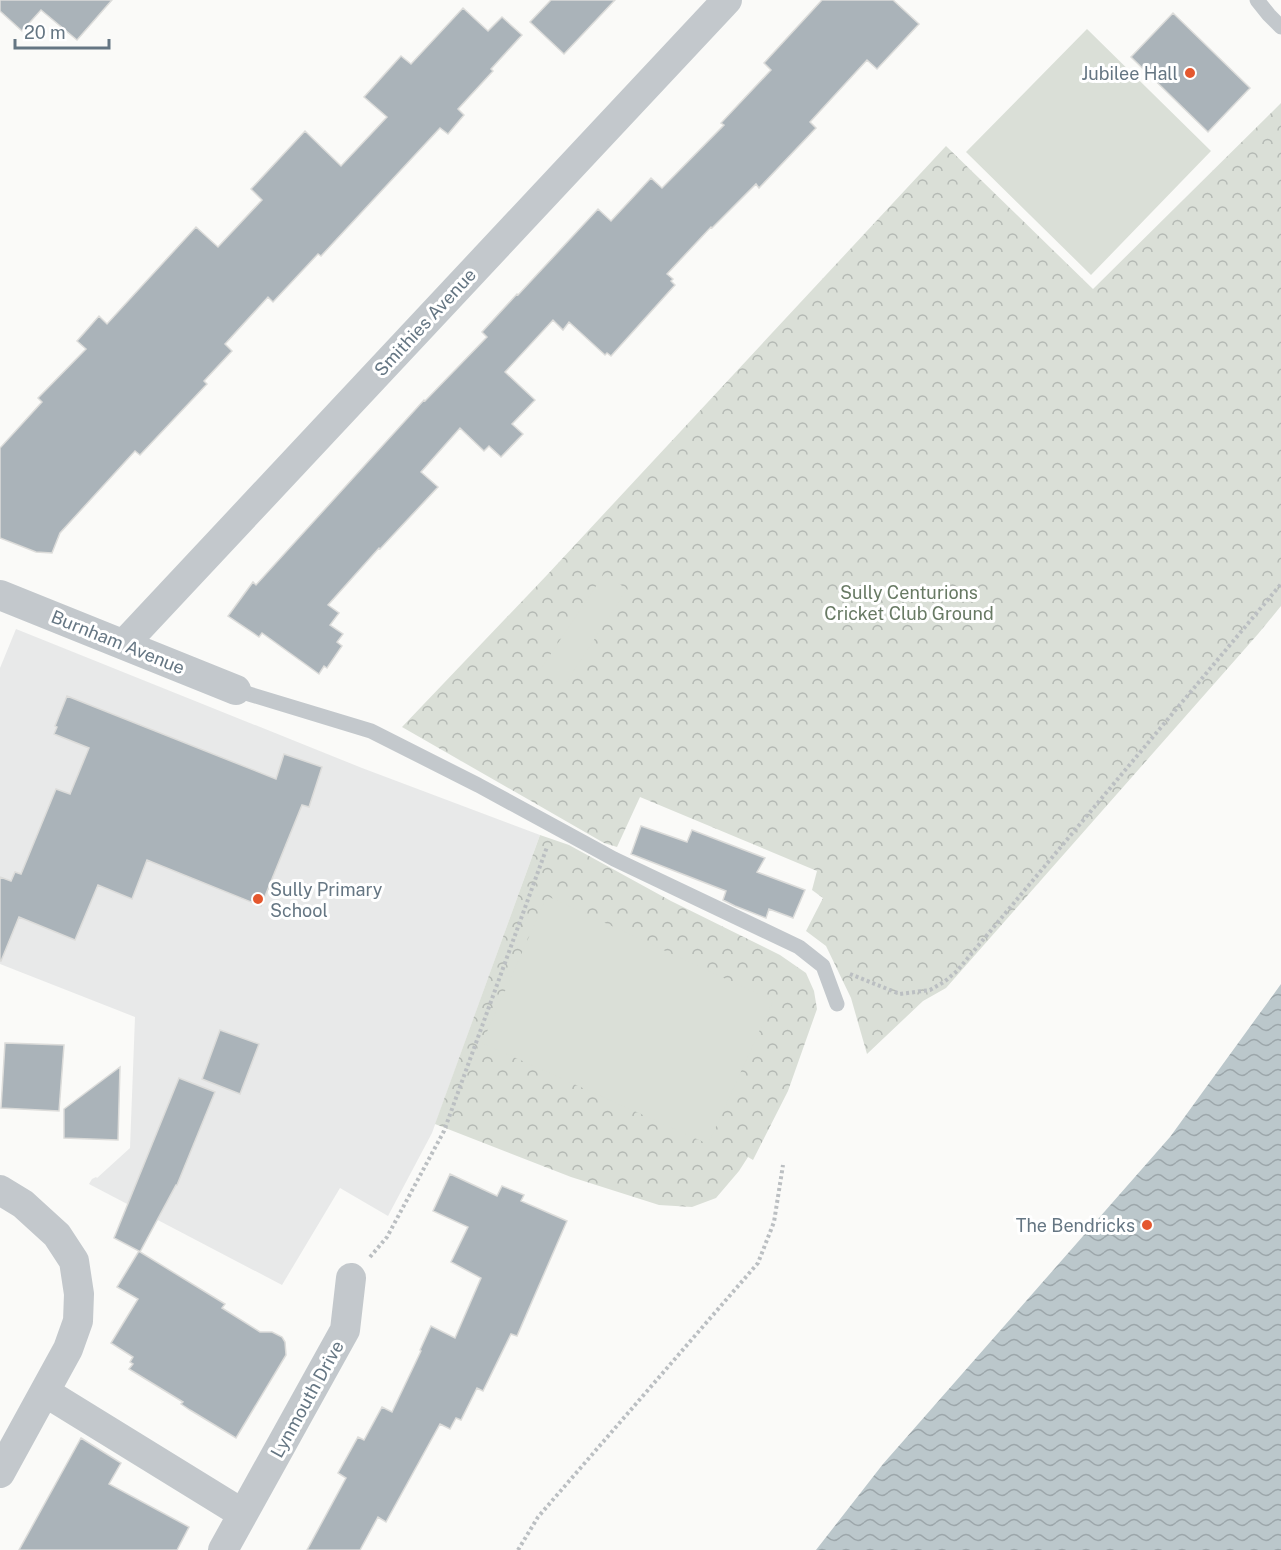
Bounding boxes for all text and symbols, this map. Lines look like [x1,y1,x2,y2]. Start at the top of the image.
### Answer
scale bar [15,12,110,50]
text: 20 m [24,22,66,43]
place label: Jubilee Hall [1081,63,1178,84]
marker: Jubilee Hall [1183,66,1197,80]
street label: Smithies Avenue [370,264,480,380]
park label: Sully Centurions Cricket Club Ground [824,582,994,624]
street label: Burnham Avenue [48,606,188,678]
place label: Sully Primary School [270,879,383,921]
marker: Sully Primary School [251,892,265,906]
place label: The Bendricks [1016,1215,1135,1236]
marker: The Bendricks [1140,1218,1154,1232]
street label: Lynmouth Drive [266,1337,348,1461]

